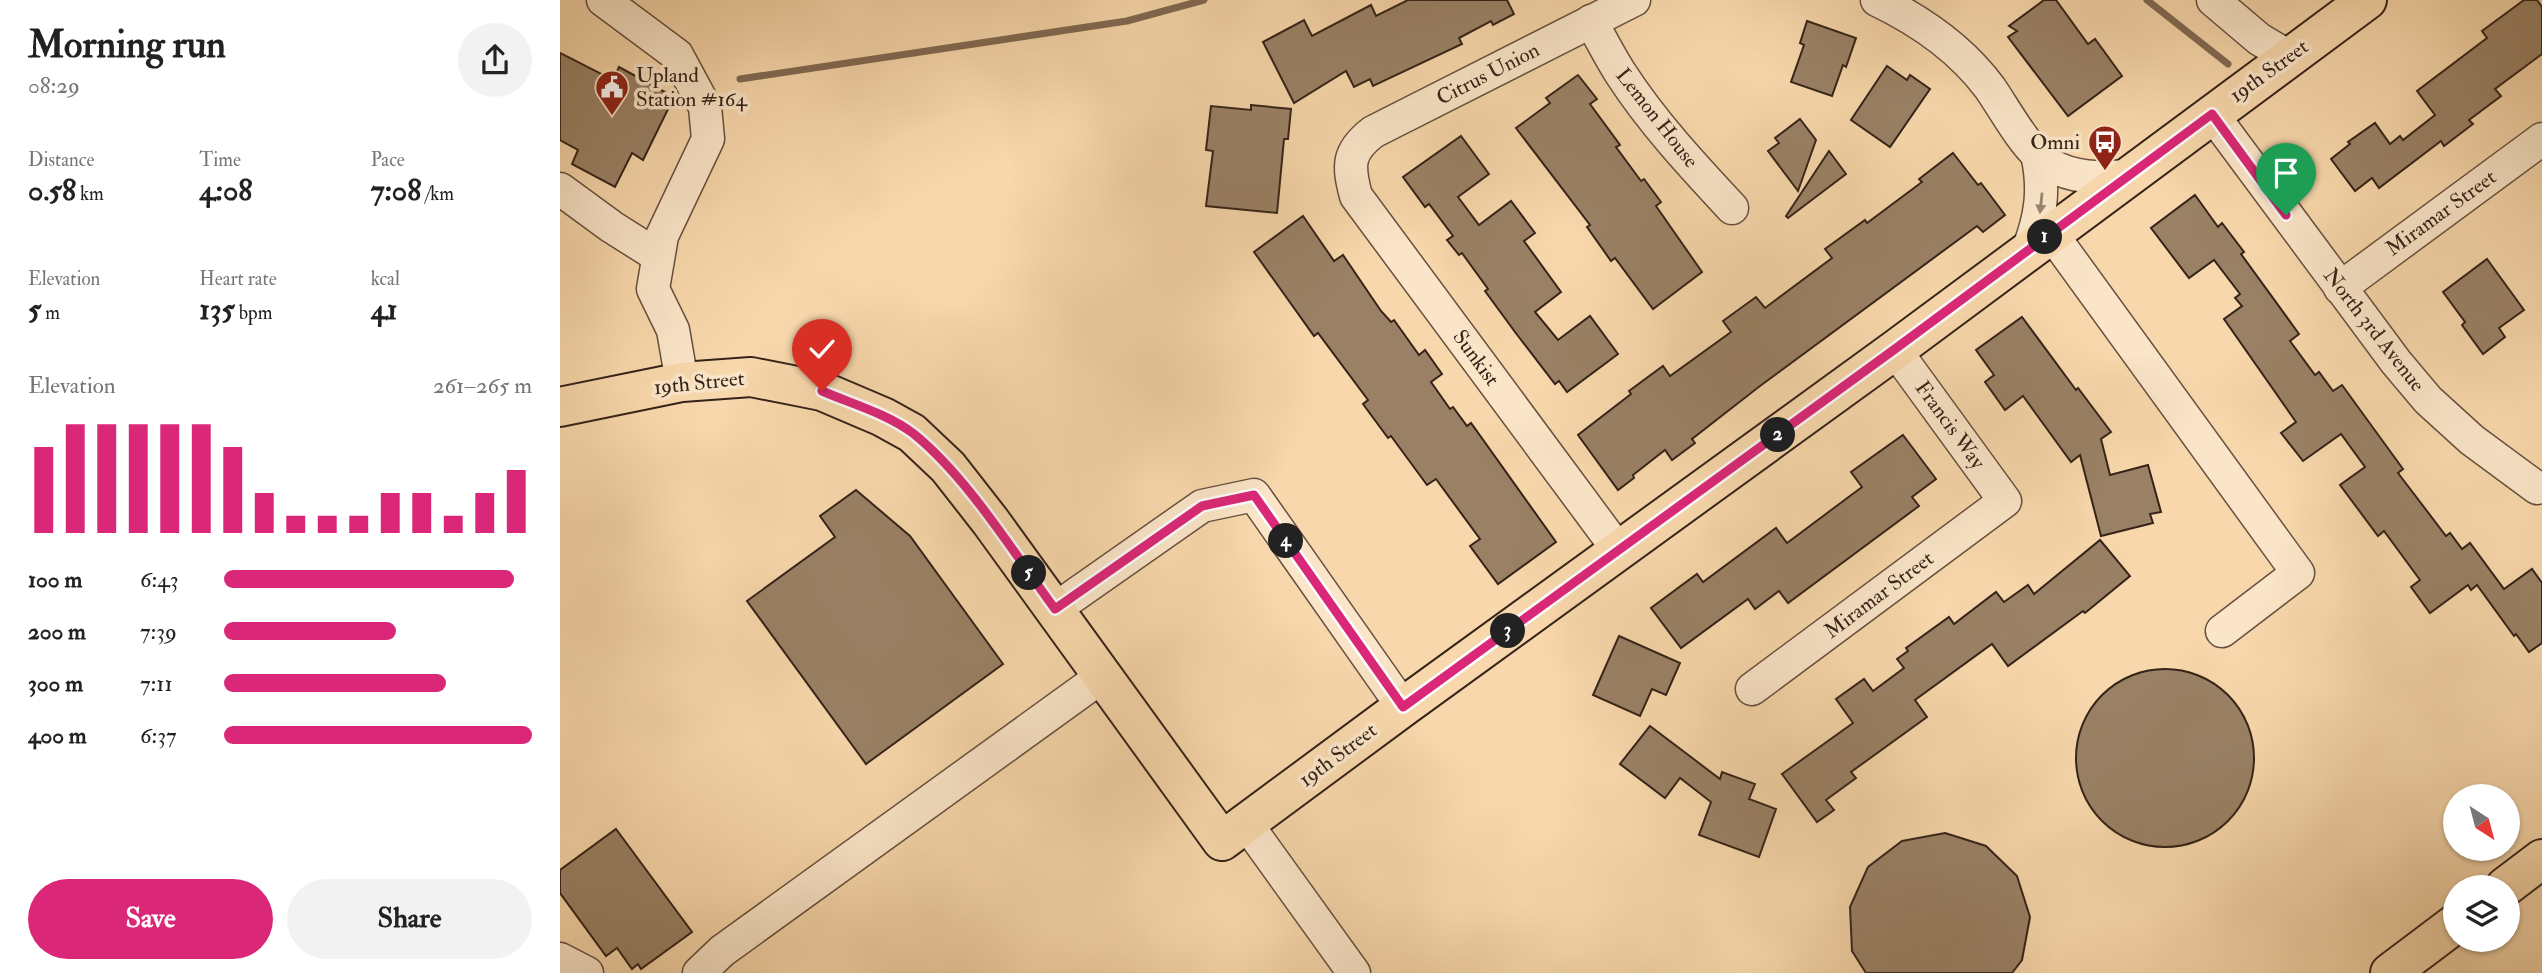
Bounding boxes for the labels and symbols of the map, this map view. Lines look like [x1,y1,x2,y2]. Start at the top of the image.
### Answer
street label: 19th Street [2224,33,2314,109]
street label: Citrus Union [1432,36,1544,111]
place label: Upland Station #164 [636,62,748,113]
street label: Lemon House [1610,63,1705,174]
public building icon: Upland Station #164 [593,68,631,117]
bus stop icon: Omni [2086,123,2124,172]
place label: Omni [2030,129,2080,156]
pin [2256,143,2316,215]
street label: Miramar Street [2380,164,2502,262]
one-way arrow [2035,192,2046,214]
pin: 1 [2028,219,2062,254]
street label: North 3rd Avenue [2317,263,2431,398]
pin [792,319,852,391]
street label: Sunkist [1447,325,1506,392]
street label: 19th Street [652,365,746,401]
street label: Francis Way [1909,376,1992,475]
pin: 2 [1760,418,1796,452]
pin: 4 [1268,524,1304,558]
street label: Miramar Street [1819,545,1939,645]
pin: 5 [1012,556,1046,590]
pin: 3 [1490,614,1525,648]
street label: 19th Street [1294,717,1383,793]
north arrow [2443,784,2520,861]

